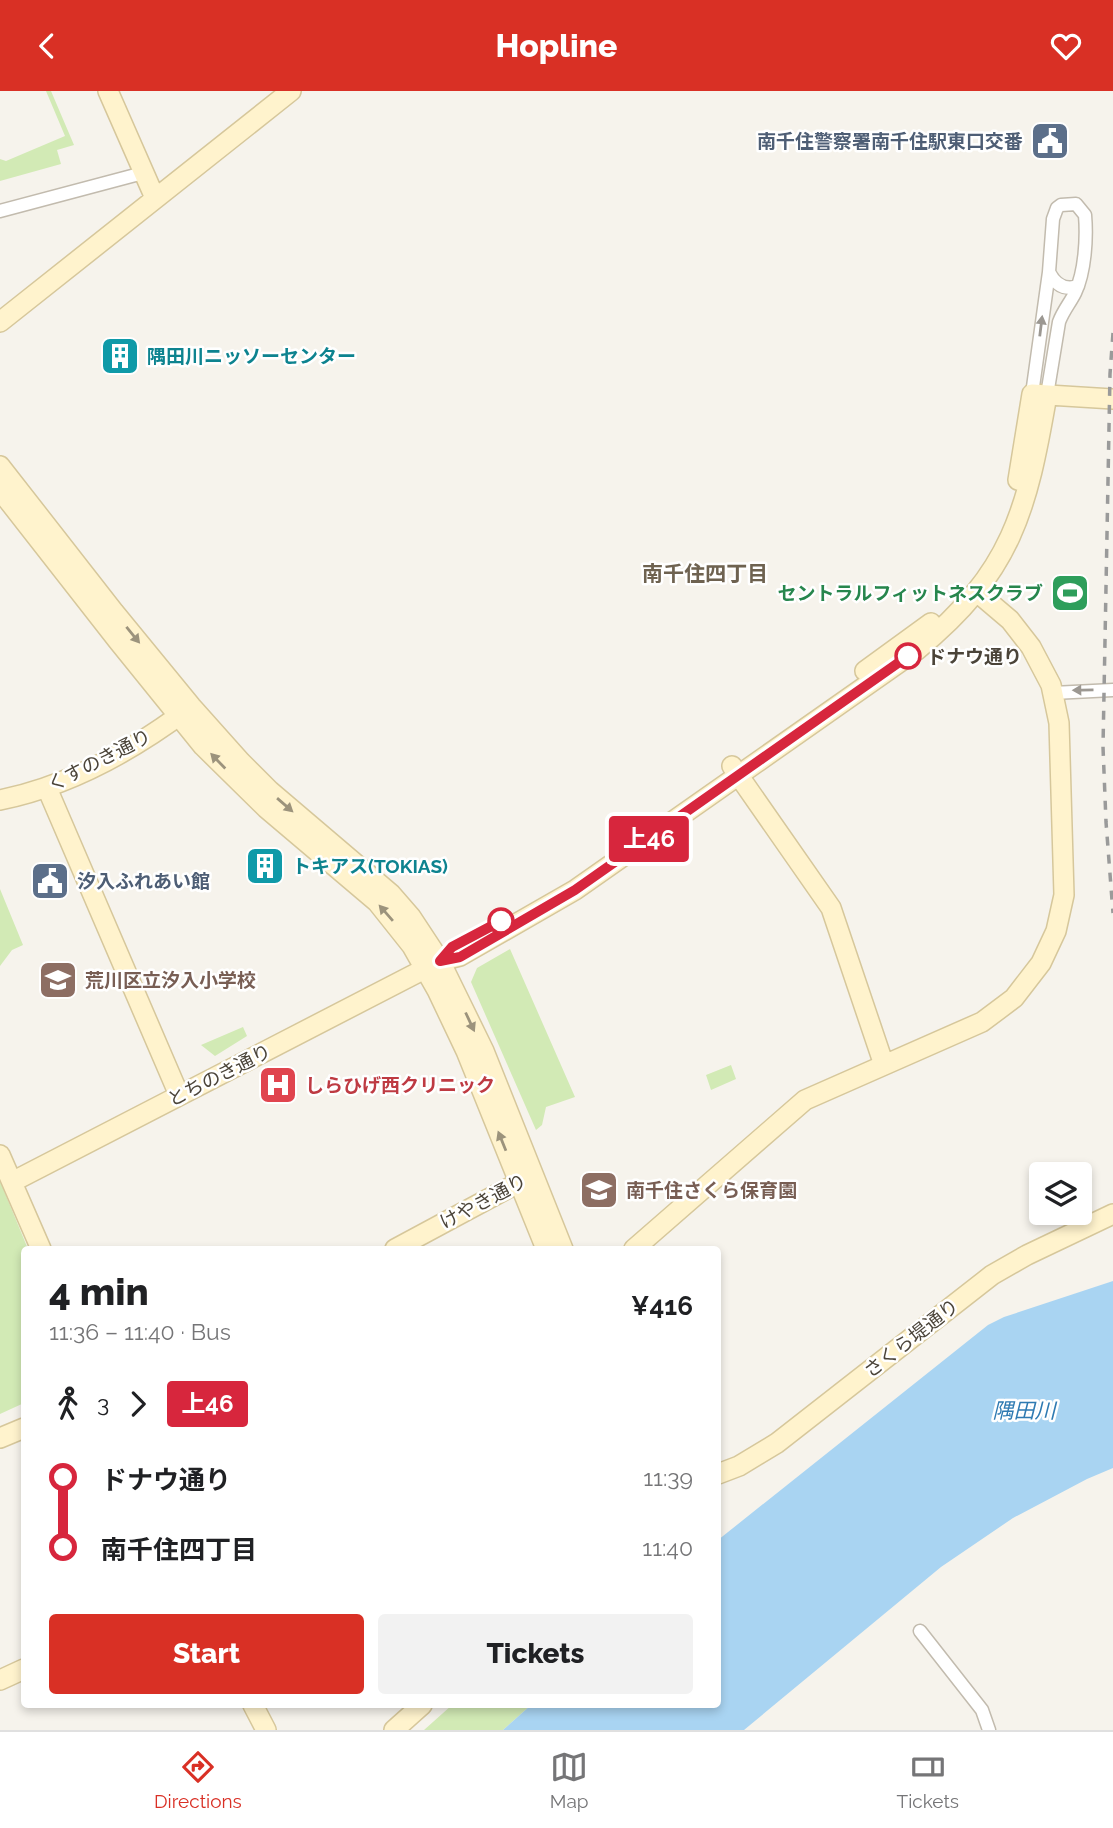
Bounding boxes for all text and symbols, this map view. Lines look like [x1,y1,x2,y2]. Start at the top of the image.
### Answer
icon: back [28,27,66,65]
text: Hopline [496,27,617,64]
icon: heart [1047,27,1085,65]
public building icon: 南千住警察署南千住駅東口交番 [1029,120,1071,162]
place label: 南千住警察署南千住駅東口交番 [757,130,1023,152]
one-way arrow [1036,315,1047,337]
building icon: 隅田川ニッソーセンター [99,335,141,377]
place label: 隅田川ニッソーセンター [147,345,356,367]
district label: 南千住四丁目 [642,561,768,586]
sports icon: セントラルフィットネスクラブ [1049,572,1091,614]
place label: セントラルフィットネスクラブ [777,582,1043,604]
one-way arrow [125,627,140,644]
marker: ドナウ通り [895,643,921,669]
place label: ドナウ通り [927,645,1022,667]
one-way arrow [1072,684,1094,696]
street label: くすのき通り [43,724,155,796]
one-way arrow [210,753,226,770]
one-way arrow [276,796,293,812]
line badge: 上46 [609,816,689,862]
text: 上46 [623,824,675,853]
building icon: トキアス(TOKIAS) [244,845,286,887]
place label: トキアス(TOKIAS) [292,855,448,877]
public building icon: 汐入ふれあい館 [29,860,71,902]
place label: 汐入ふれあい館 [77,870,210,892]
one-way arrow [379,905,395,922]
unlabelled marker [488,908,514,934]
school or university icon: 荒川区立汐入小学校 [37,959,79,1001]
place label: 荒川区立汐入小学校 [85,969,256,991]
one-way arrow [465,1012,476,1032]
street label: とちのき通り [163,1039,275,1111]
hospital icon: しらひげ西クリニック [257,1064,299,1106]
place label: しらひげ西クリニック [305,1074,495,1096]
one-way arrow [497,1130,508,1151]
map controls [1029,1162,1092,1225]
button: layers [1029,1162,1092,1225]
street label: けやき通り [436,1169,530,1233]
school or university icon: 南千住さくら保育園 [578,1169,620,1211]
place label: 南千住さくら保育園 [626,1179,797,1201]
text: 4 min [49,1269,149,1314]
text: ¥416 [631,1291,693,1321]
street label: さくら堤通り [859,1294,963,1382]
text: 11:36 – 11:40 · Bus [49,1318,231,1345]
icon: walk [49,1385,87,1423]
icon: forward [119,1385,157,1423]
text: 上46 [181,1389,234,1418]
text: 3 [97,1390,109,1417]
water label: 隅田川 [993,1398,1057,1423]
text: 11:39 [643,1464,693,1491]
text: ドナウ通り [101,1465,231,1495]
text: 11:40 [642,1534,693,1561]
text: 南千住四丁目 [101,1535,257,1565]
button: Start [49,1614,364,1694]
button: Tickets [378,1614,693,1694]
tab: Directions [154,1748,242,1812]
tab: Map [550,1748,589,1812]
tab: Tickets [897,1748,959,1812]

